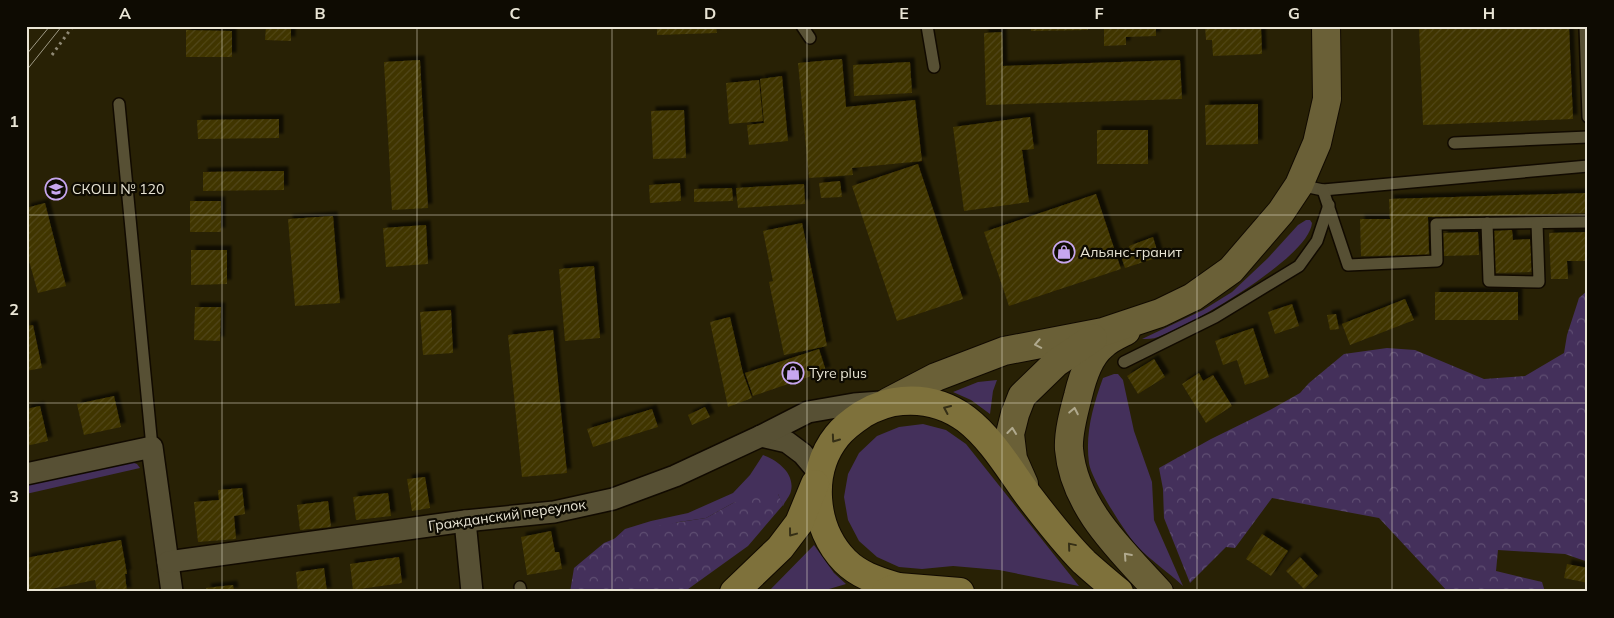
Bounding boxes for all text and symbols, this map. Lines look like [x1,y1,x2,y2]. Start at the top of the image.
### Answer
text: A [119,3,131,23]
text: B [314,3,326,23]
text: C [510,3,521,23]
text: D [704,3,716,23]
text: E [899,3,909,23]
text: F [1094,3,1104,23]
text: G [1288,3,1300,23]
text: H [1483,3,1495,23]
text: 1 [9,111,19,131]
school or university icon: СКОШ № 120 [44,177,68,201]
place label: СКОШ № 120 [72,180,164,198]
shop icon: Альянс-гранит [1052,240,1076,264]
place label: Альянс-гранит [1080,243,1182,261]
text: 2 [9,299,19,319]
one-way arrow [1033,339,1042,349]
shop icon: Tyre plus [781,361,805,385]
place label: Tyre plus [809,364,867,382]
one-way arrow [943,404,952,415]
one-way arrow [1069,406,1079,415]
one-way arrow [1006,427,1017,435]
one-way arrow [832,433,841,443]
text: 3 [9,486,19,506]
street label: Гражданский переулок [427,495,587,535]
one-way arrow [789,527,797,536]
one-way arrow [1068,543,1076,552]
one-way arrow [1123,552,1132,561]

